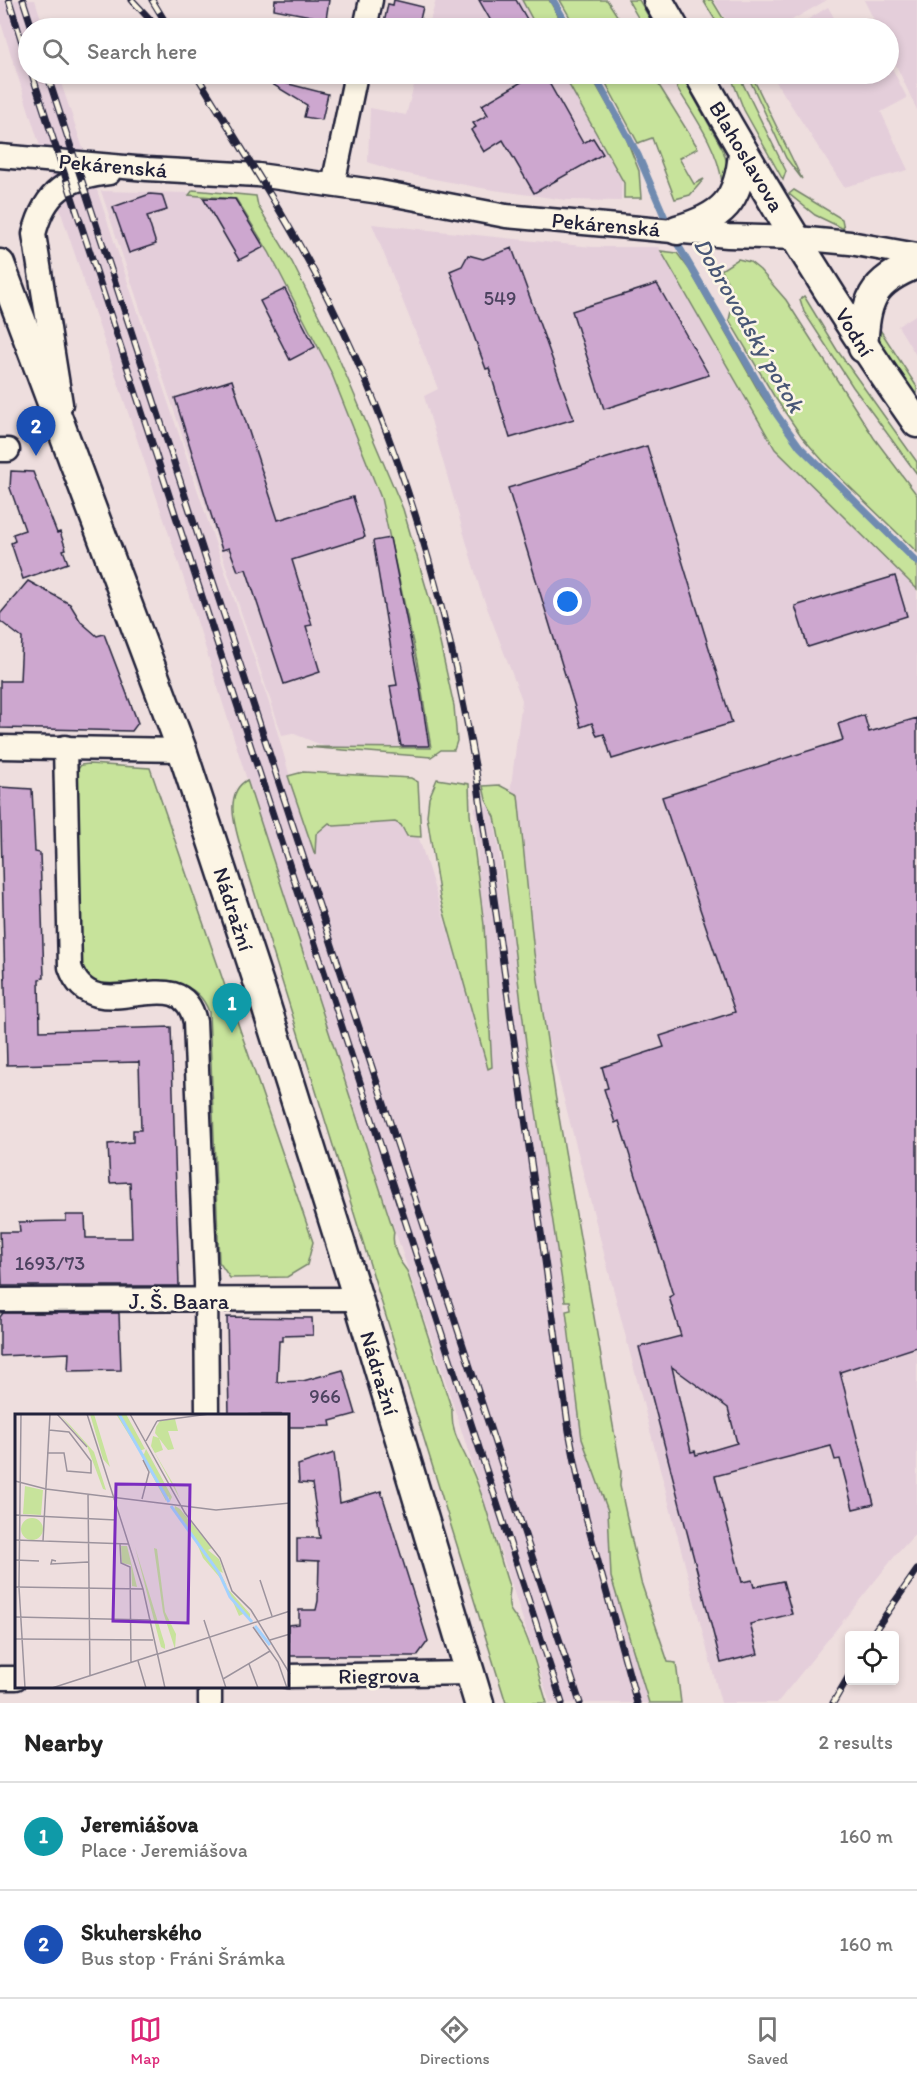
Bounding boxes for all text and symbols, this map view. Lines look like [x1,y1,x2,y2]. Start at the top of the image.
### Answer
search box [18,18,899,84]
icon: search [39,35,72,68]
text: Search here [87,38,197,65]
street label: Blahoslavova [703,96,790,217]
street label: Pekárenská [58,147,169,184]
street label: Pekárenská [551,206,662,243]
water label: Dobrovodský potok [688,232,812,419]
house number: 549 [484,286,516,310]
street label: Vodní [829,303,880,362]
pin: 2 [16,406,56,456]
your location [553,587,582,616]
street label: Nádražní [207,864,260,955]
pin: 1 [212,984,252,1033]
house number: 1693/73 [15,1251,85,1275]
street label: J. Š. Baara [129,1288,230,1315]
street label: Nádražní [354,1328,405,1419]
house number: 966 [309,1384,341,1408]
inset map [15,1414,290,1688]
map controls [845,1631,899,1685]
button: locate [845,1631,899,1685]
street label: Riegrova [338,1661,421,1690]
text: Nearby [24,1726,103,1758]
text: 2 results [819,1730,893,1754]
text: Jeremiášova [81,1811,198,1838]
text: 1 [39,1824,48,1848]
text: 160 m [840,1824,893,1848]
text: Place · Jeremiášova [81,1838,248,1862]
text: Skuherského [81,1919,202,1946]
text: 2 [38,1932,49,1956]
text: 160 m [840,1932,893,1956]
text: Bus stop · Fráni Šrámka [81,1946,285,1970]
tab: Map [129,2013,162,2068]
tab: Directions [419,2013,490,2068]
tab: Saved [747,2013,788,2068]

